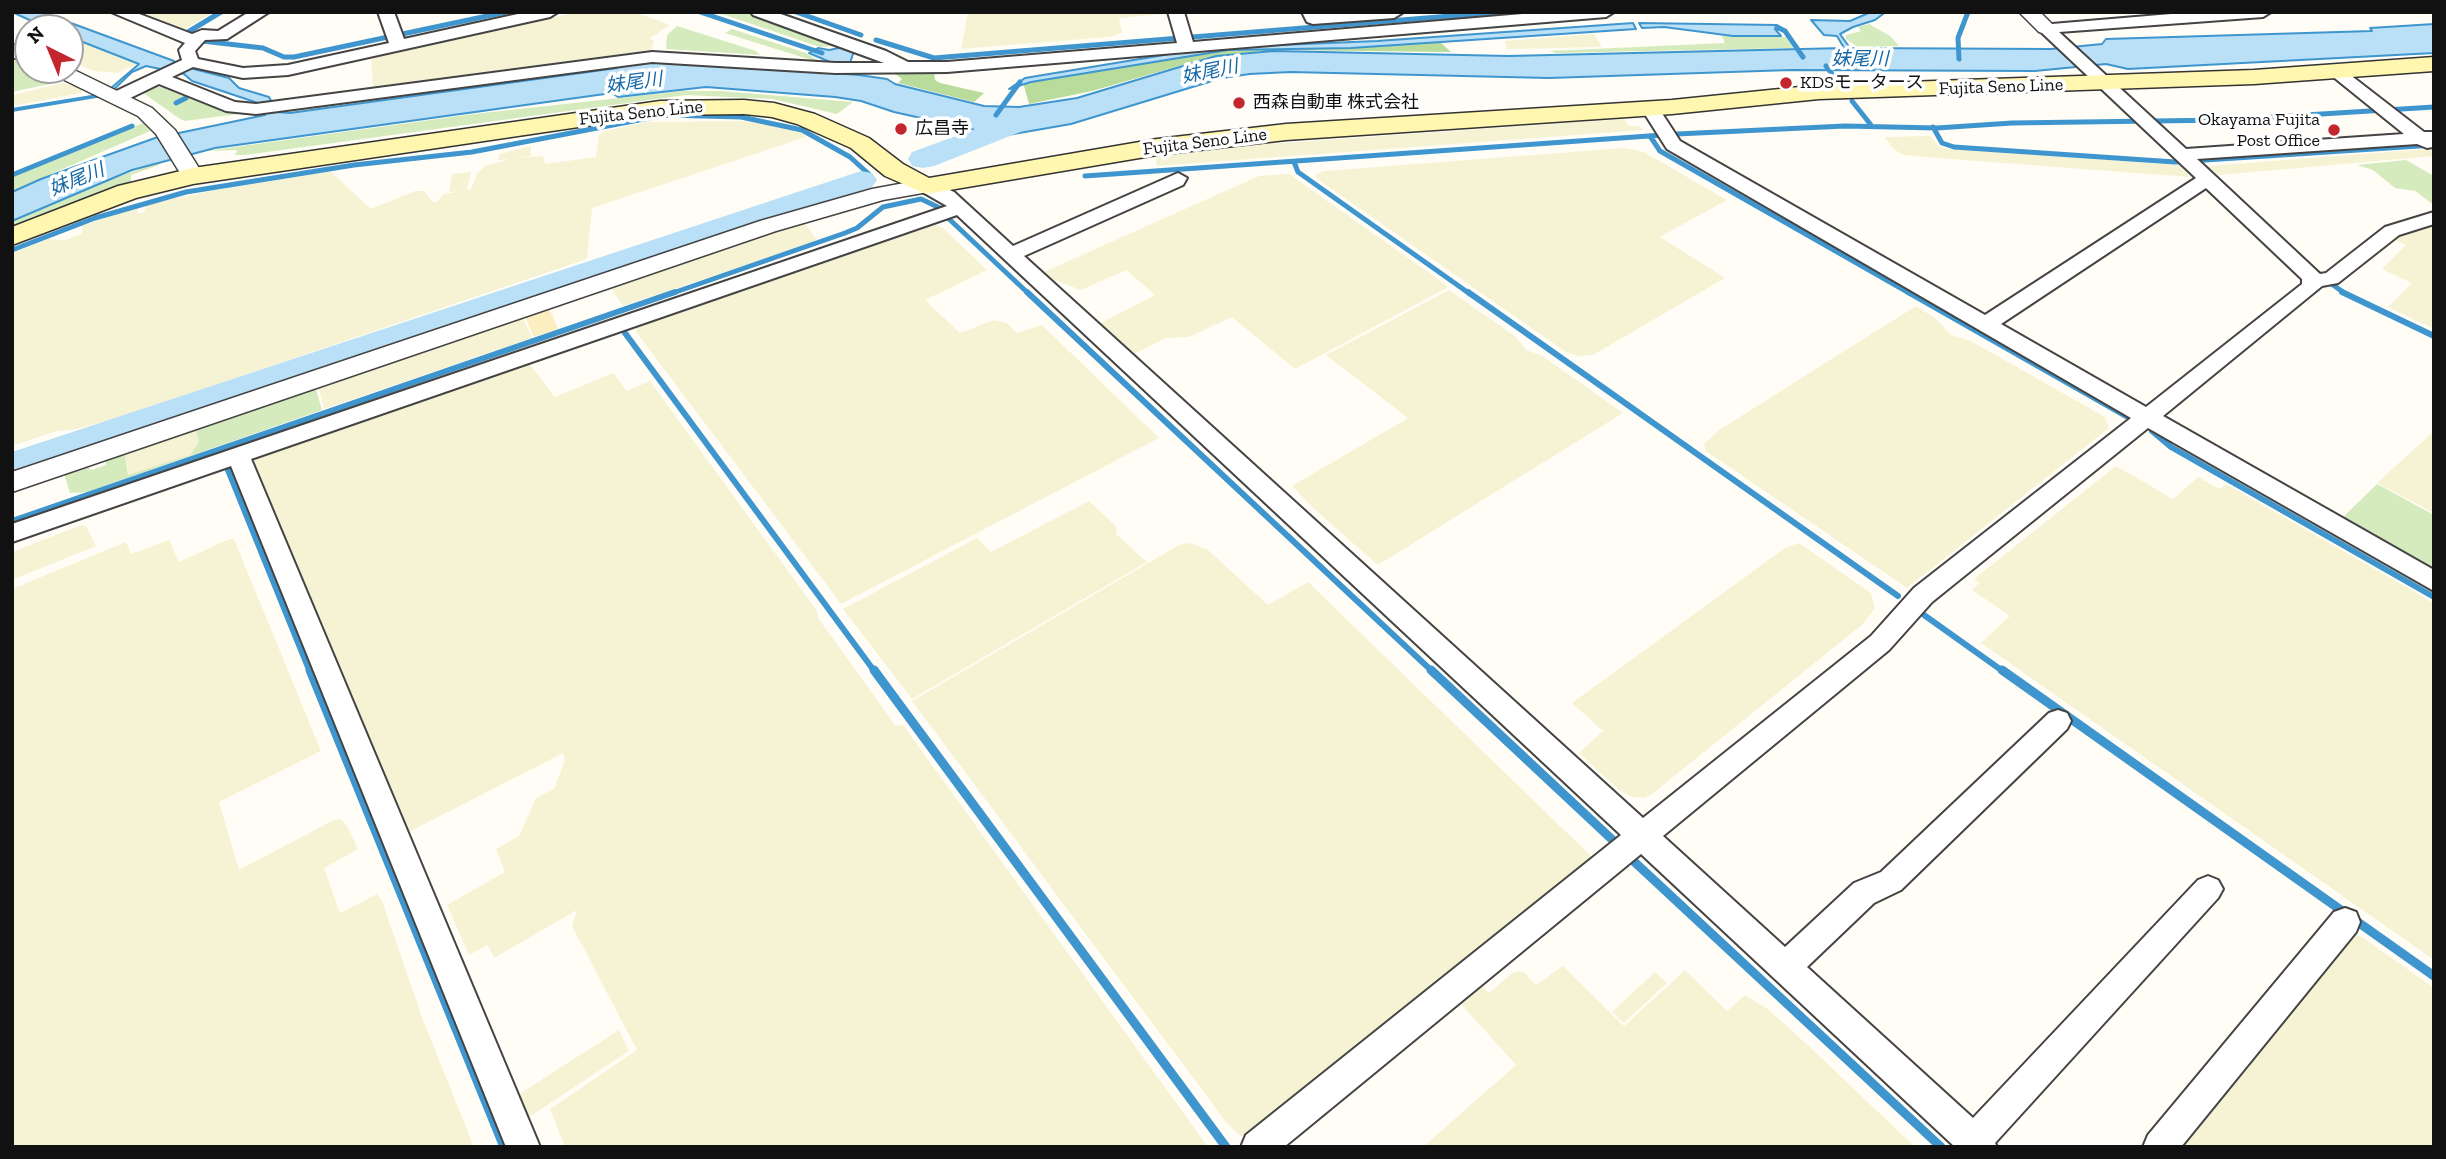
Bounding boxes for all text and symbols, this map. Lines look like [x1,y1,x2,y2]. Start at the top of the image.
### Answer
north arrow [14,14,84,84]
text: N [23,21,49,48]
water label: 妹尾川 [1832,49,1888,71]
water label: 妹尾川 [1180,55,1240,89]
water label: 妹尾川 [604,68,664,98]
place label: KDSモータース [1800,72,1924,94]
street label: Fujita Seno Line [1938,74,2064,100]
marker: KDSモータース [1778,75,1794,91]
place label: 西森自動車 株式会社 [1253,92,1419,114]
marker: 西森自動車 株式会社 [1231,95,1247,111]
street label: Fujita Seno Line [578,96,704,130]
place label: Okayama Fujita Post Office [2198,109,2320,152]
place label: 広昌寺 [915,118,969,140]
marker: 広昌寺 [893,121,909,137]
marker: Okayama Fujita Post Office [2326,122,2342,138]
street label: Fujita Seno Line [1142,124,1268,160]
water label: 妹尾川 [46,159,108,201]

